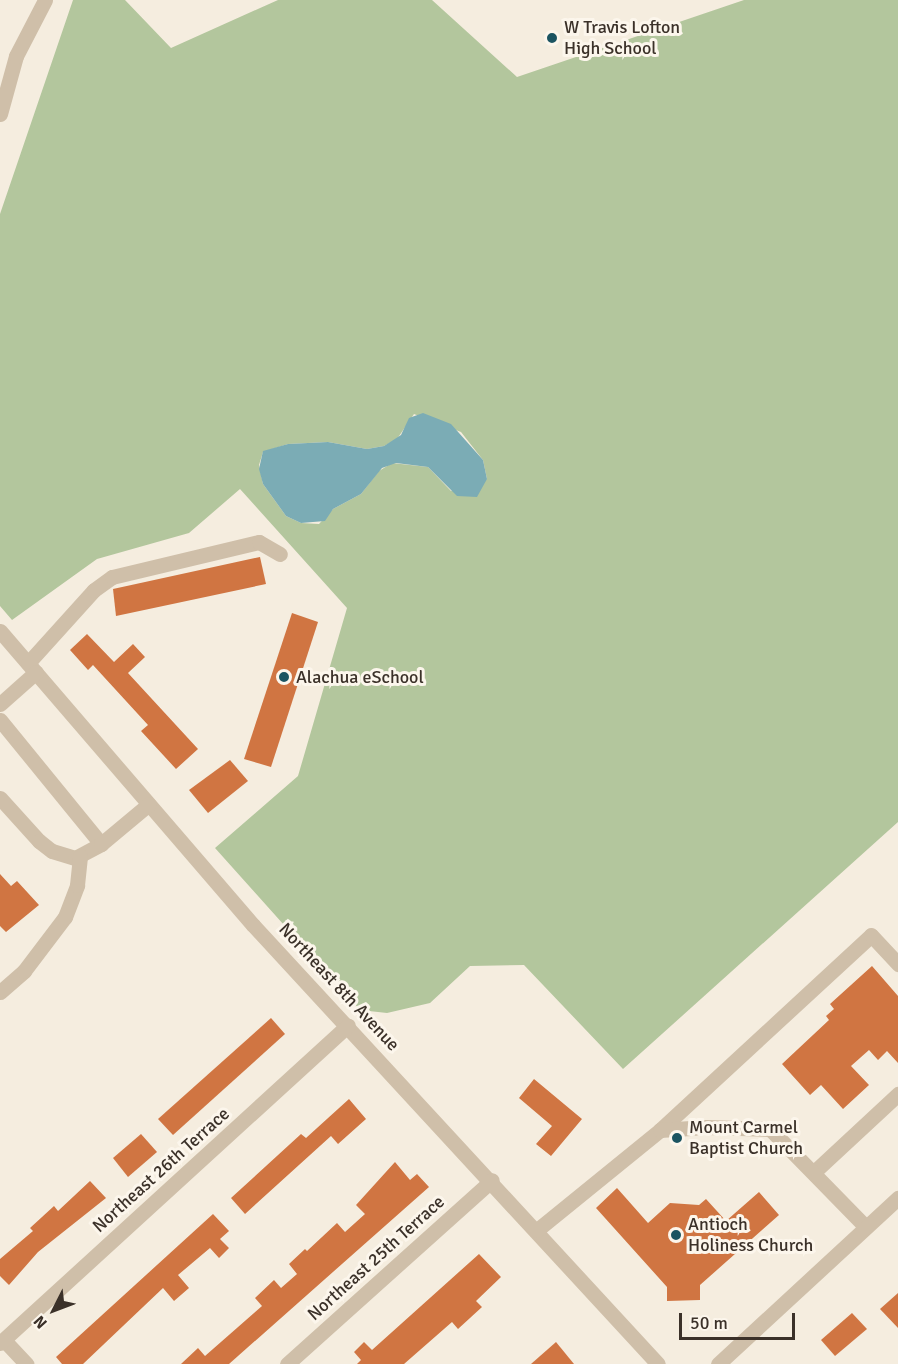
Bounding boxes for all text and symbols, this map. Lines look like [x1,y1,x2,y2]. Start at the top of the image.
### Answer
place label: W Travis Lofton High School [564,17,680,60]
marker: W Travis Lofton High School [545,31,559,45]
place label: Alachua eSchool [296,666,424,688]
marker: Alachua eSchool [277,670,291,684]
street label: Northeast 8th Avenue [274,919,404,1055]
street label: Northeast 26th Terrace [88,1103,234,1237]
place label: Mount Carmel Baptist Church [689,1117,803,1160]
marker: Mount Carmel Baptist Church [670,1131,684,1145]
street label: Northeast 25th Terrace [303,1191,449,1325]
place label: Antioch Holiness Church [688,1214,813,1256]
marker: Antioch Holiness Church [669,1228,683,1242]
north arrow [24,1280,84,1340]
scale bar [682,1301,798,1339]
text: N [29,1311,52,1333]
text: 50 m [690,1312,728,1334]

